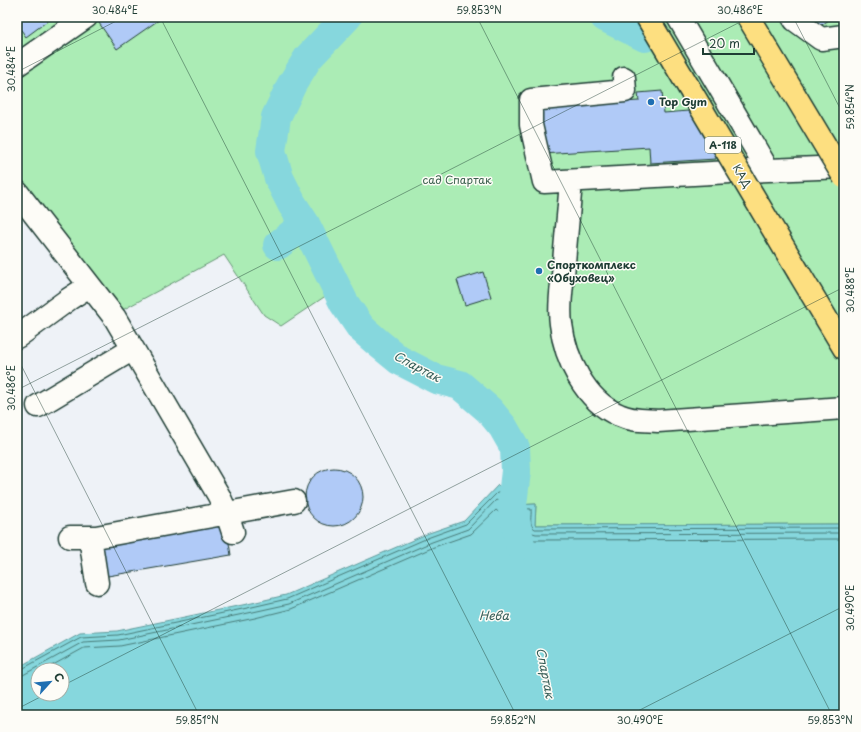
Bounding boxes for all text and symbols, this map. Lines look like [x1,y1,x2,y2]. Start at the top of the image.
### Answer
text: 30.484°E [92,2,138,17]
text: 59.853°N [456,2,502,17]
text: 30.486°E [717,2,763,17]
scale bar [703,30,754,56]
text: 20 m [709,34,740,52]
text: 30.484°E [3,46,18,92]
text: 59.854°N [842,84,857,130]
place label: Top Gym [659,93,707,110]
marker: Top Gym [646,97,656,107]
road number: А-118 [705,137,741,153]
street label: КАД [729,161,756,191]
park label: сад Спартак [422,171,492,188]
place label: Спорткомплекс «Обуховец» [547,256,636,286]
marker: Спорткомплекс «Обуховец» [534,266,544,276]
text: 30.488°E [842,267,857,313]
water label: Спартак [391,346,445,386]
text: 30.486°E [3,365,18,411]
text: 30.490°E [842,585,857,631]
water label: Нева [479,606,510,624]
water label: Спартак [532,646,560,700]
north arrow [30,662,70,702]
text: С [50,670,69,685]
text: 59.851°N [175,712,219,727]
text: 59.852°N [490,712,536,727]
text: 30.490°E [617,712,663,727]
text: 59.853°N [807,712,853,727]

